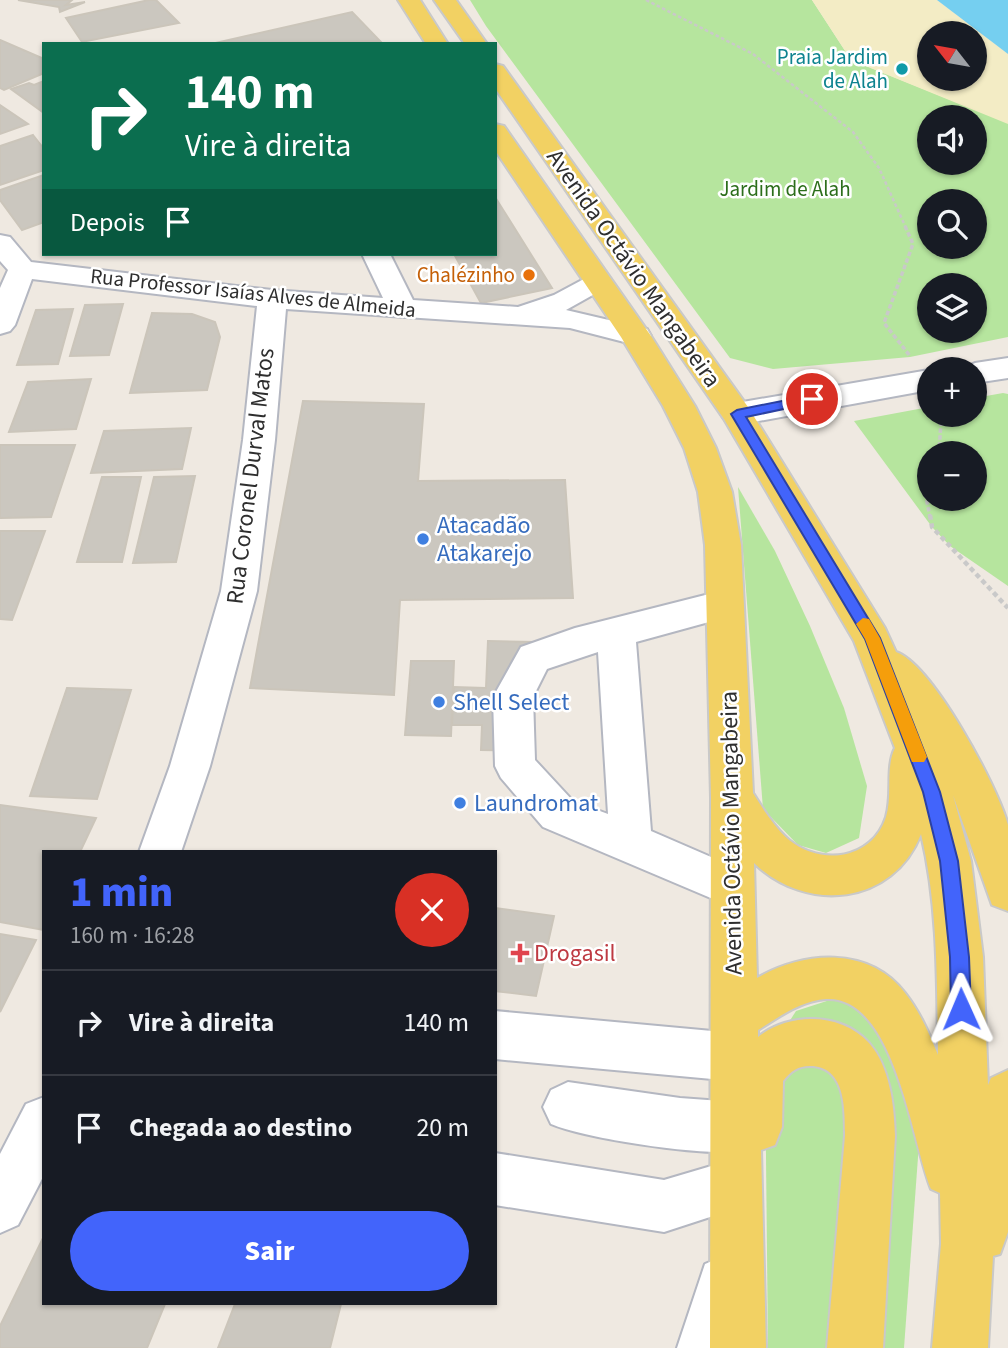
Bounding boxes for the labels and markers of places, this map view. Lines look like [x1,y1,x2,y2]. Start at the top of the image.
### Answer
place label: Praia Jardim de Alah [777,42,888,96]
marker: Praia Jardim de Alah [894,61,910,77]
place label: Chalézinho [417,260,515,290]
marker: Chalézinho [521,267,537,283]
pin [782,369,842,429]
place label: Atacadão Atakarejo [437,508,532,571]
marker: Atacadão Atakarejo [415,531,431,547]
place label: Shell Select [453,685,569,720]
marker: Shell Select [431,694,447,710]
place label: Laundromat [474,786,598,821]
marker: Laundromat [452,795,468,811]
place label: Drogasil [534,936,616,971]
marker: Drogasil [512,945,528,961]

